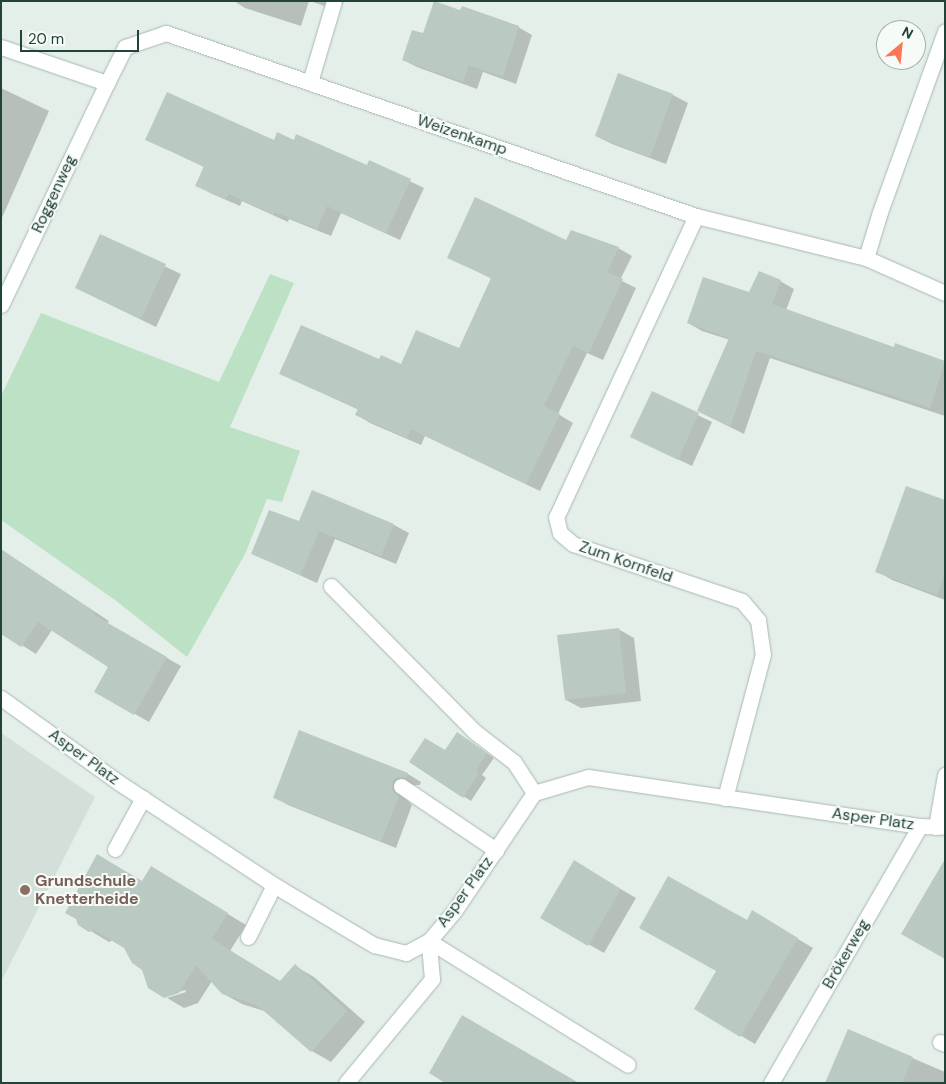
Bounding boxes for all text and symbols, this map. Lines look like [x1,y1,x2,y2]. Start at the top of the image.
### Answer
scale bar [22,20,141,52]
north arrow [876,20,926,70]
text: N [899,22,916,43]
text: 20 m [28,29,64,49]
street label: Weizenkamp [414,111,510,159]
street label: Roggenweg [28,152,80,236]
street label: Zum Kornfeld [577,537,675,587]
street label: Asper Platz [45,725,123,789]
street label: Asper Platz [831,804,915,834]
street label: Asper Platz [433,853,497,931]
place label: Grundschule Knetterheide [35,871,139,909]
marker: Grundschule Knetterheide [19,884,31,896]
street label: Brökerweg [818,916,874,992]

